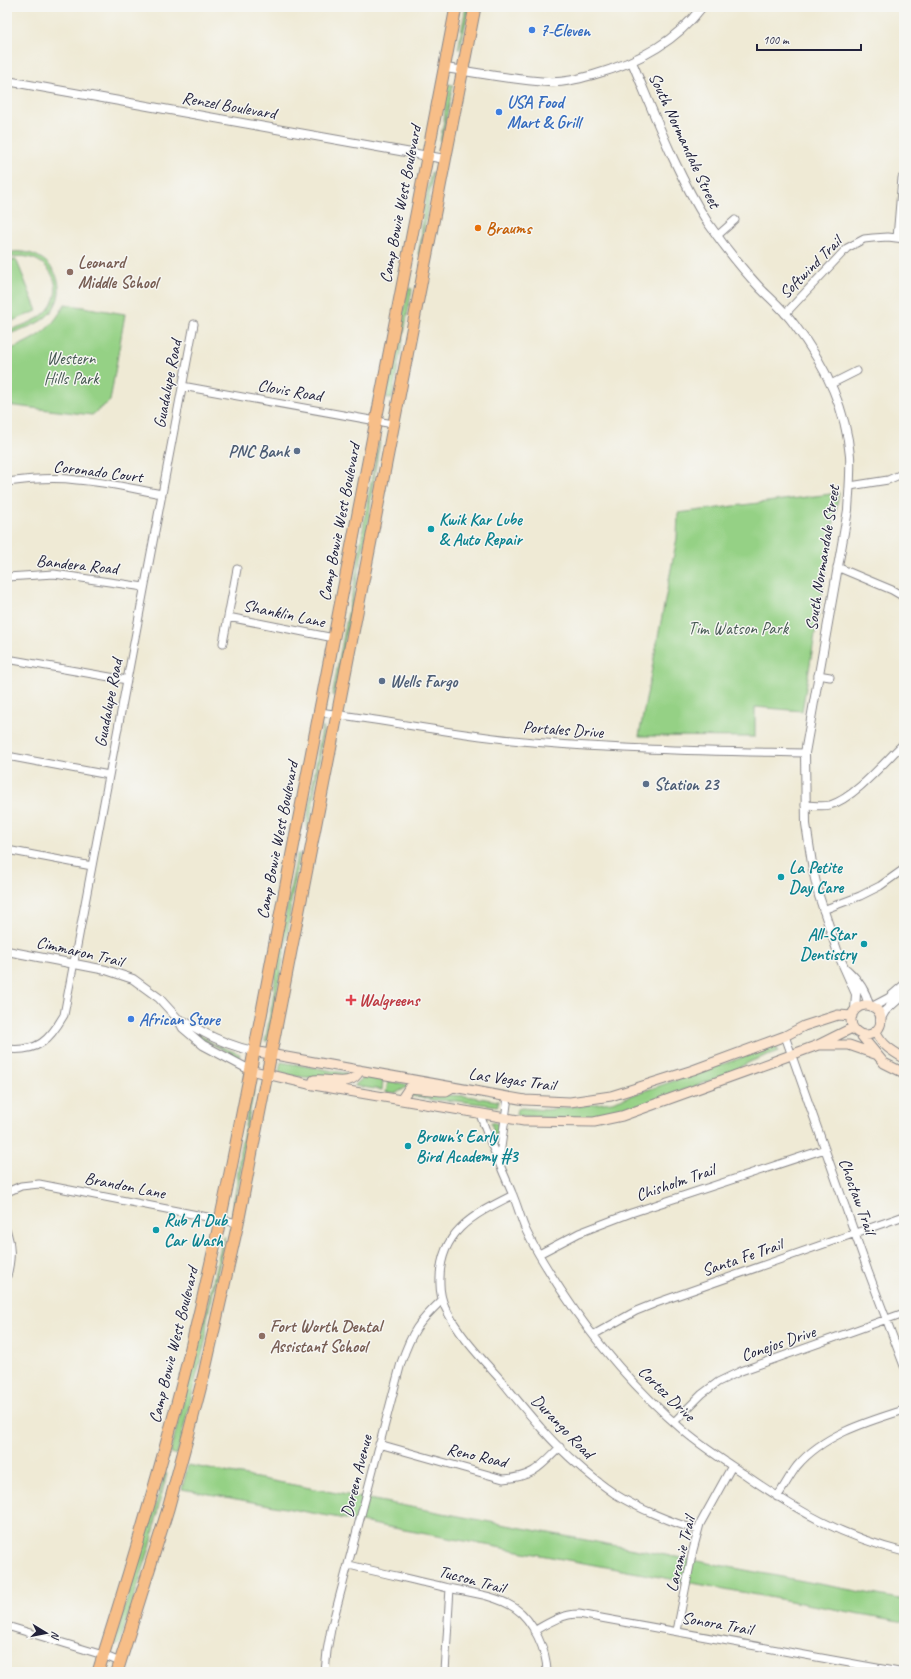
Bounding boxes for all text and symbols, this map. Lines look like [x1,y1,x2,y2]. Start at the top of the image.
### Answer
place label: 7-Eleven [540,20,591,41]
marker: 7-Eleven [527,25,537,35]
scale bar [757,26,861,52]
text: 100 m [763,32,790,48]
street label: South Normandale Street [644,69,726,213]
street label: Renzel Boulevard [180,87,280,124]
place label: USA Food Mart & Grill [507,92,583,133]
marker: USA Food Mart & Grill [494,107,504,117]
street label: Camp Bowie West Boulevard [375,121,427,285]
place label: Braums [486,218,533,239]
marker: Braums [473,223,483,233]
street label: Softwind Trail [775,229,848,303]
place label: Leonard Middle School [78,252,161,293]
marker: Leonard Middle School [65,267,75,277]
street label: Guadalupe Road [149,336,187,430]
park label: Western Hills Park [44,348,100,389]
street label: Clovis Road [256,375,326,407]
street label: Camp Bowie West Boulevard [314,439,366,603]
place label: PNC Bank [228,441,291,462]
marker: PNC Bank [292,446,302,456]
street label: Coronado Court [52,456,146,488]
street label: South Normandale Street [801,482,845,632]
place label: Kwik Kar Lube & Auto Repair [439,509,524,550]
marker: Kwik Kar Lube & Auto Repair [426,524,436,534]
street label: Bandera Road [35,550,121,579]
street label: Shanklin Lane [241,595,328,633]
park label: Tim Watson Park [688,618,790,639]
street label: Guadalupe Road [90,655,128,749]
place label: Wells Fargo [390,671,459,692]
marker: Wells Fargo [377,676,387,686]
street label: Portales Drive [522,716,605,743]
street label: Camp Bowie West Boulevard [252,757,304,921]
place label: Station 23 [654,774,720,795]
marker: Station 23 [641,779,651,789]
place label: La Petite Day Care [789,857,845,898]
marker: La Petite Day Care [776,872,786,882]
place label: All-Star Dentistry [800,924,858,965]
street label: Cimmaron Trail [34,931,128,972]
marker: All-Star Dentistry [859,939,869,949]
place label: Walgreens [359,990,421,1011]
marker: Walgreens [346,995,356,1005]
place label: African Store [139,1009,222,1030]
marker: African Store [126,1014,136,1024]
street label: Las Vegas Trail [467,1063,560,1096]
place label: Brown's Early Bird Academy #3 [416,1126,519,1167]
marker: Brown's Early Bird Academy #3 [403,1141,413,1151]
street label: Choctaw Trail [834,1155,882,1240]
street label: Chisholm Trail [633,1158,720,1206]
street label: Brandon Lane [83,1167,168,1204]
place label: Rub A Dub Car Wash [164,1210,229,1251]
marker: Rub A Dub Car Wash [151,1225,161,1235]
street label: Santa Fe Trail [699,1233,788,1281]
street label: Camp Bowie West Boulevard [144,1263,204,1425]
place label: Fort Worth Dental Assistant School [270,1316,384,1357]
street label: Conejos Drive [738,1321,819,1366]
marker: Fort Worth Dental Assistant School [257,1331,267,1341]
street label: Cortez Drive [634,1361,701,1427]
street label: Durango Road [527,1390,600,1465]
street label: Doreen Avenue [336,1431,377,1519]
street label: Reno Road [445,1438,512,1473]
street label: Laramie Trail [661,1511,701,1594]
street label: Tucson Trail [436,1561,510,1599]
street label: Sonora Trail [680,1607,757,1641]
north arrow [26,1613,66,1653]
text: N [48,1630,63,1641]

